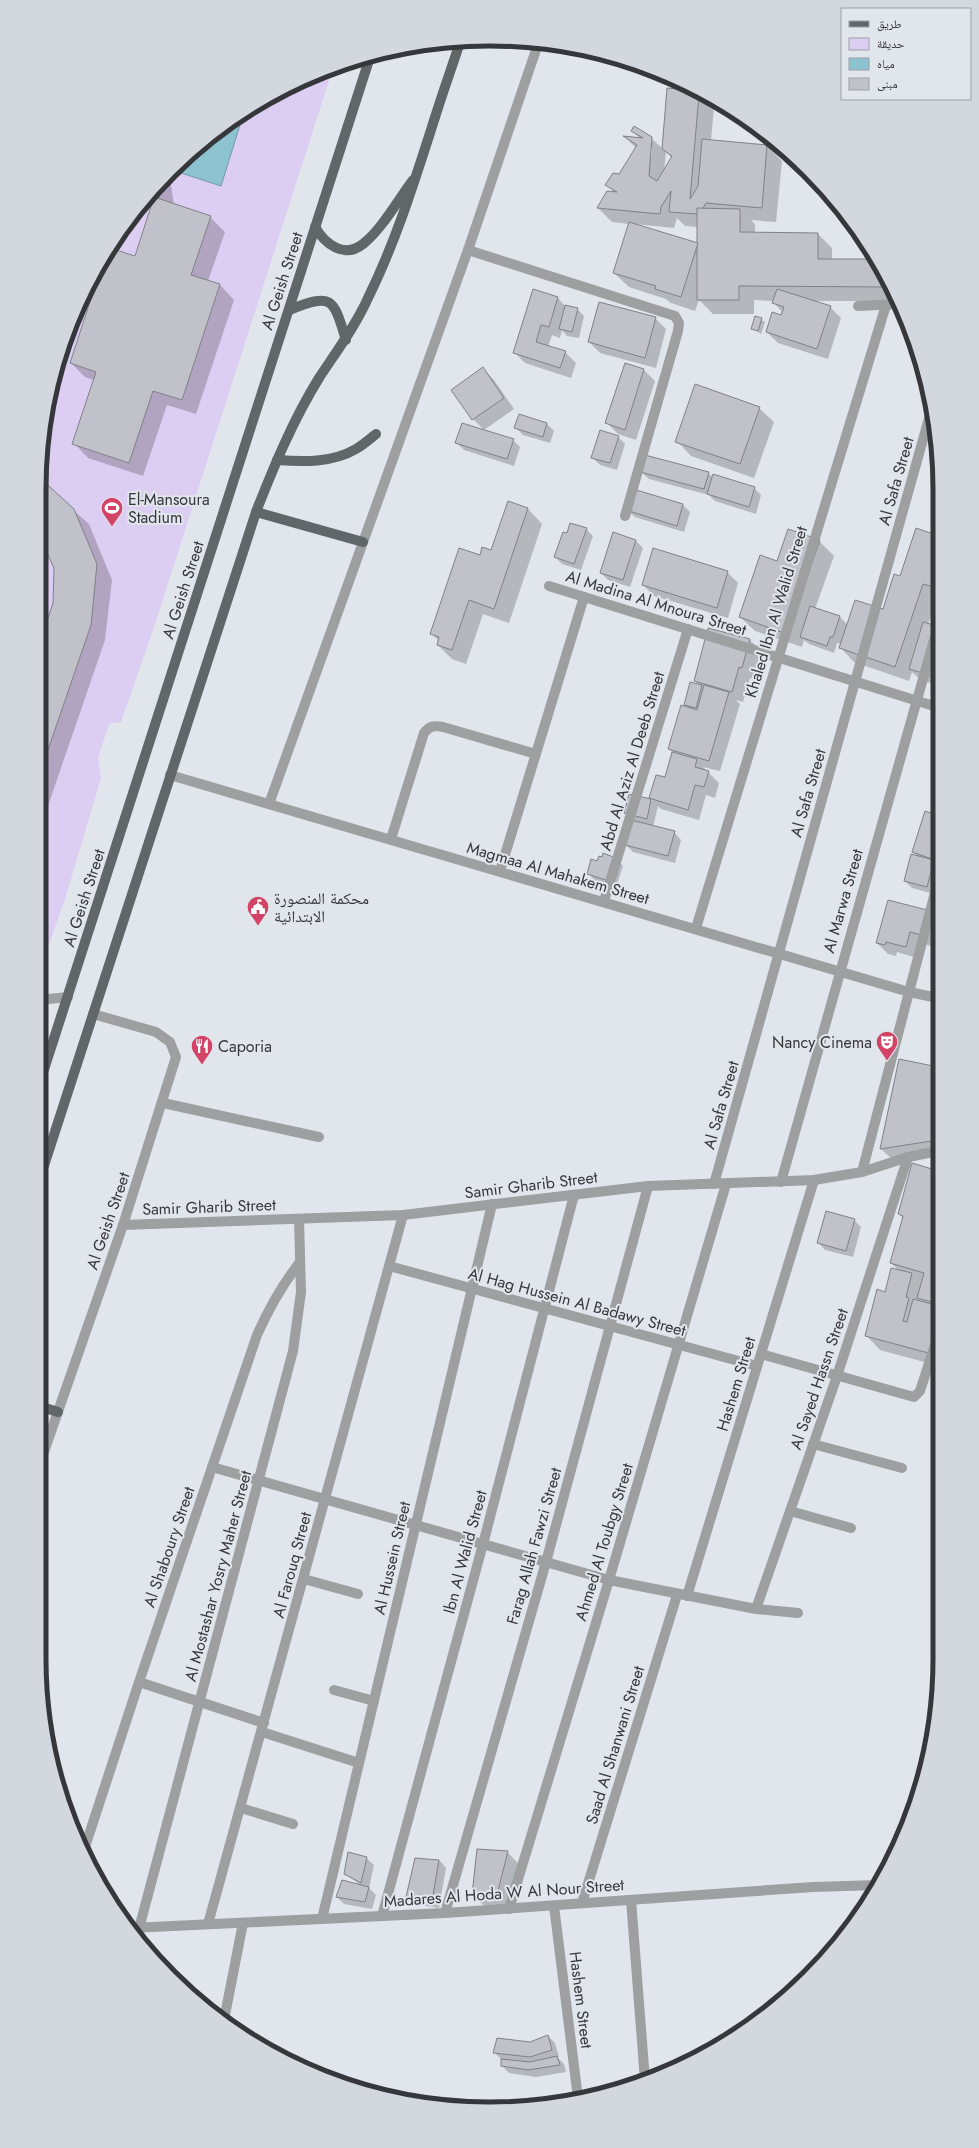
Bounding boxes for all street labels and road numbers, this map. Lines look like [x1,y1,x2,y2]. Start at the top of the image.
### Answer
street label: Al Geish Street [255,229,309,333]
street label: Al Safa Street [872,434,920,528]
street label: Khaled Ibn Al Walid Street [739,523,813,701]
street label: Al Geish Street [156,538,210,642]
street label: Al Madina Al Mnoura Street [563,565,749,641]
street label: Abd Al Aziz Al Deeb Street [594,668,670,853]
street label: Al Safa Street [784,746,832,840]
street label: Magmaa Al Mahakem Street [464,836,652,910]
street label: Al Geish Street [57,846,111,950]
street label: Al Marwa Street [817,846,869,956]
street label: Al Safa Street [697,1058,745,1152]
street label: Samir Gharib Street [463,1165,599,1205]
street label: Al Geish Street [81,1169,135,1273]
street label: Samir Gharib Street [142,1193,276,1221]
street label: Al Hag Hussein Al Badawy Street [466,1262,688,1342]
street label: Al Sayed Hassn Street [784,1305,854,1453]
street label: Hashem Street [711,1334,761,1434]
street label: Ahmed Al Toubgy Street [569,1460,639,1624]
street label: Farag Allah Fawzi Street [501,1465,567,1627]
street label: Al Mostashar Yosry Maher Street [179,1468,257,1684]
street label: Al Shaboury Street [138,1483,200,1610]
street label: Ibn Al Walid Street [437,1487,493,1616]
street label: Al Hussein Street [368,1499,416,1617]
street label: Al Farouq Street [267,1509,317,1620]
street label: Saad Al Shanwani Street [580,1663,650,1827]
street label: Madares Al Hoda W Al Nour Street [383,1873,625,1913]
street label: Hashem Street [564,1950,598,2050]

